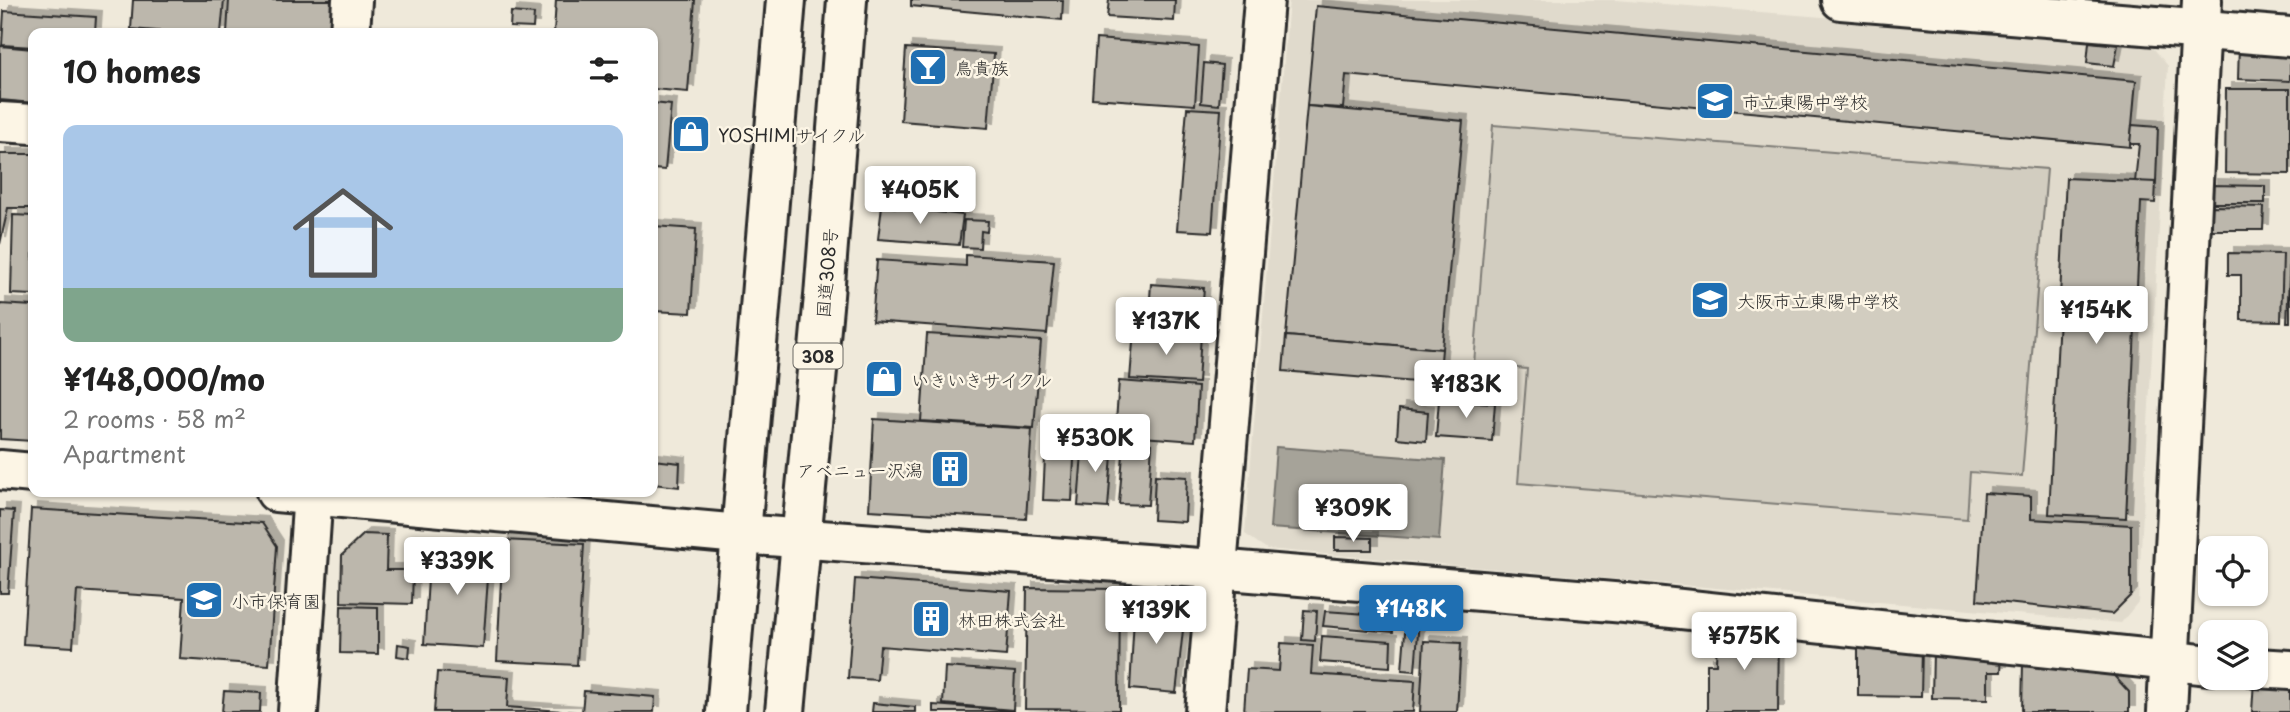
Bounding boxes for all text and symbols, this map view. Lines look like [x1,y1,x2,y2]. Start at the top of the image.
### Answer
bar icon: 鳥貴族 [907,46,949,88]
text: 10 homes [63,48,201,93]
icon: filters [585,51,623,89]
place label: 鳥貴族 [955,54,1009,81]
school or university icon: 市立東陽中学校 [1694,80,1736,122]
place label: 市立東陽中学校 [1742,88,1868,115]
shop icon: YOSHIMIサイクル [670,113,712,155]
place label: YOSHIMIサイクル [718,121,865,148]
pin: ¥405K [871,166,969,226]
icon: home [280,170,406,296]
text: ¥405K [881,171,959,206]
street label: 国道308号 [809,227,843,319]
school or university icon: 大阪市立東陽中学校 [1689,279,1731,321]
pin: ¥154K [2047,286,2145,346]
place label: 大阪市立東陽中学校 [1737,287,1899,314]
text: ¥154K [2060,291,2132,326]
pin: ¥137K [1117,298,1215,357]
text: ¥137K [1132,302,1200,337]
road number: 308 [794,344,842,368]
text: ¥148,000/mo [63,356,265,401]
shop icon: いきいきサイクル [863,358,905,400]
pin: ¥183K [1417,360,1515,420]
text: ¥183K [1430,365,1502,400]
place label: いきいきサイクル [911,366,1052,393]
text: 2 rooms · 58 m² [63,401,246,436]
pin: ¥530K [1046,414,1144,474]
text: ¥530K [1056,419,1134,454]
text: Apartment [63,436,186,471]
building icon: アベニュー沢潟 [929,448,971,490]
place label: アベニュー沢潟 [797,456,923,483]
pin: ¥309K [1304,484,1402,544]
text: ¥309K [1315,489,1391,524]
map controls [2198,536,2268,690]
button: locate [2198,536,2268,606]
pin: ¥339K [408,538,506,597]
text: ¥339K [420,542,494,577]
school or university icon: 小市保育園 [183,579,225,621]
pin: ¥139K [1107,586,1205,646]
pin: ¥148K [1362,586,1460,645]
place label: 小市保育園 [231,587,321,614]
text: ¥148K [1375,590,1447,625]
text: ¥139K [1121,591,1191,626]
building icon: 林田株式会社 [910,598,952,640]
place label: 林田株式会社 [958,606,1066,633]
pin: ¥575K [1695,612,1793,672]
text: ¥575K [1708,617,1780,652]
button: layers [2198,620,2268,690]

